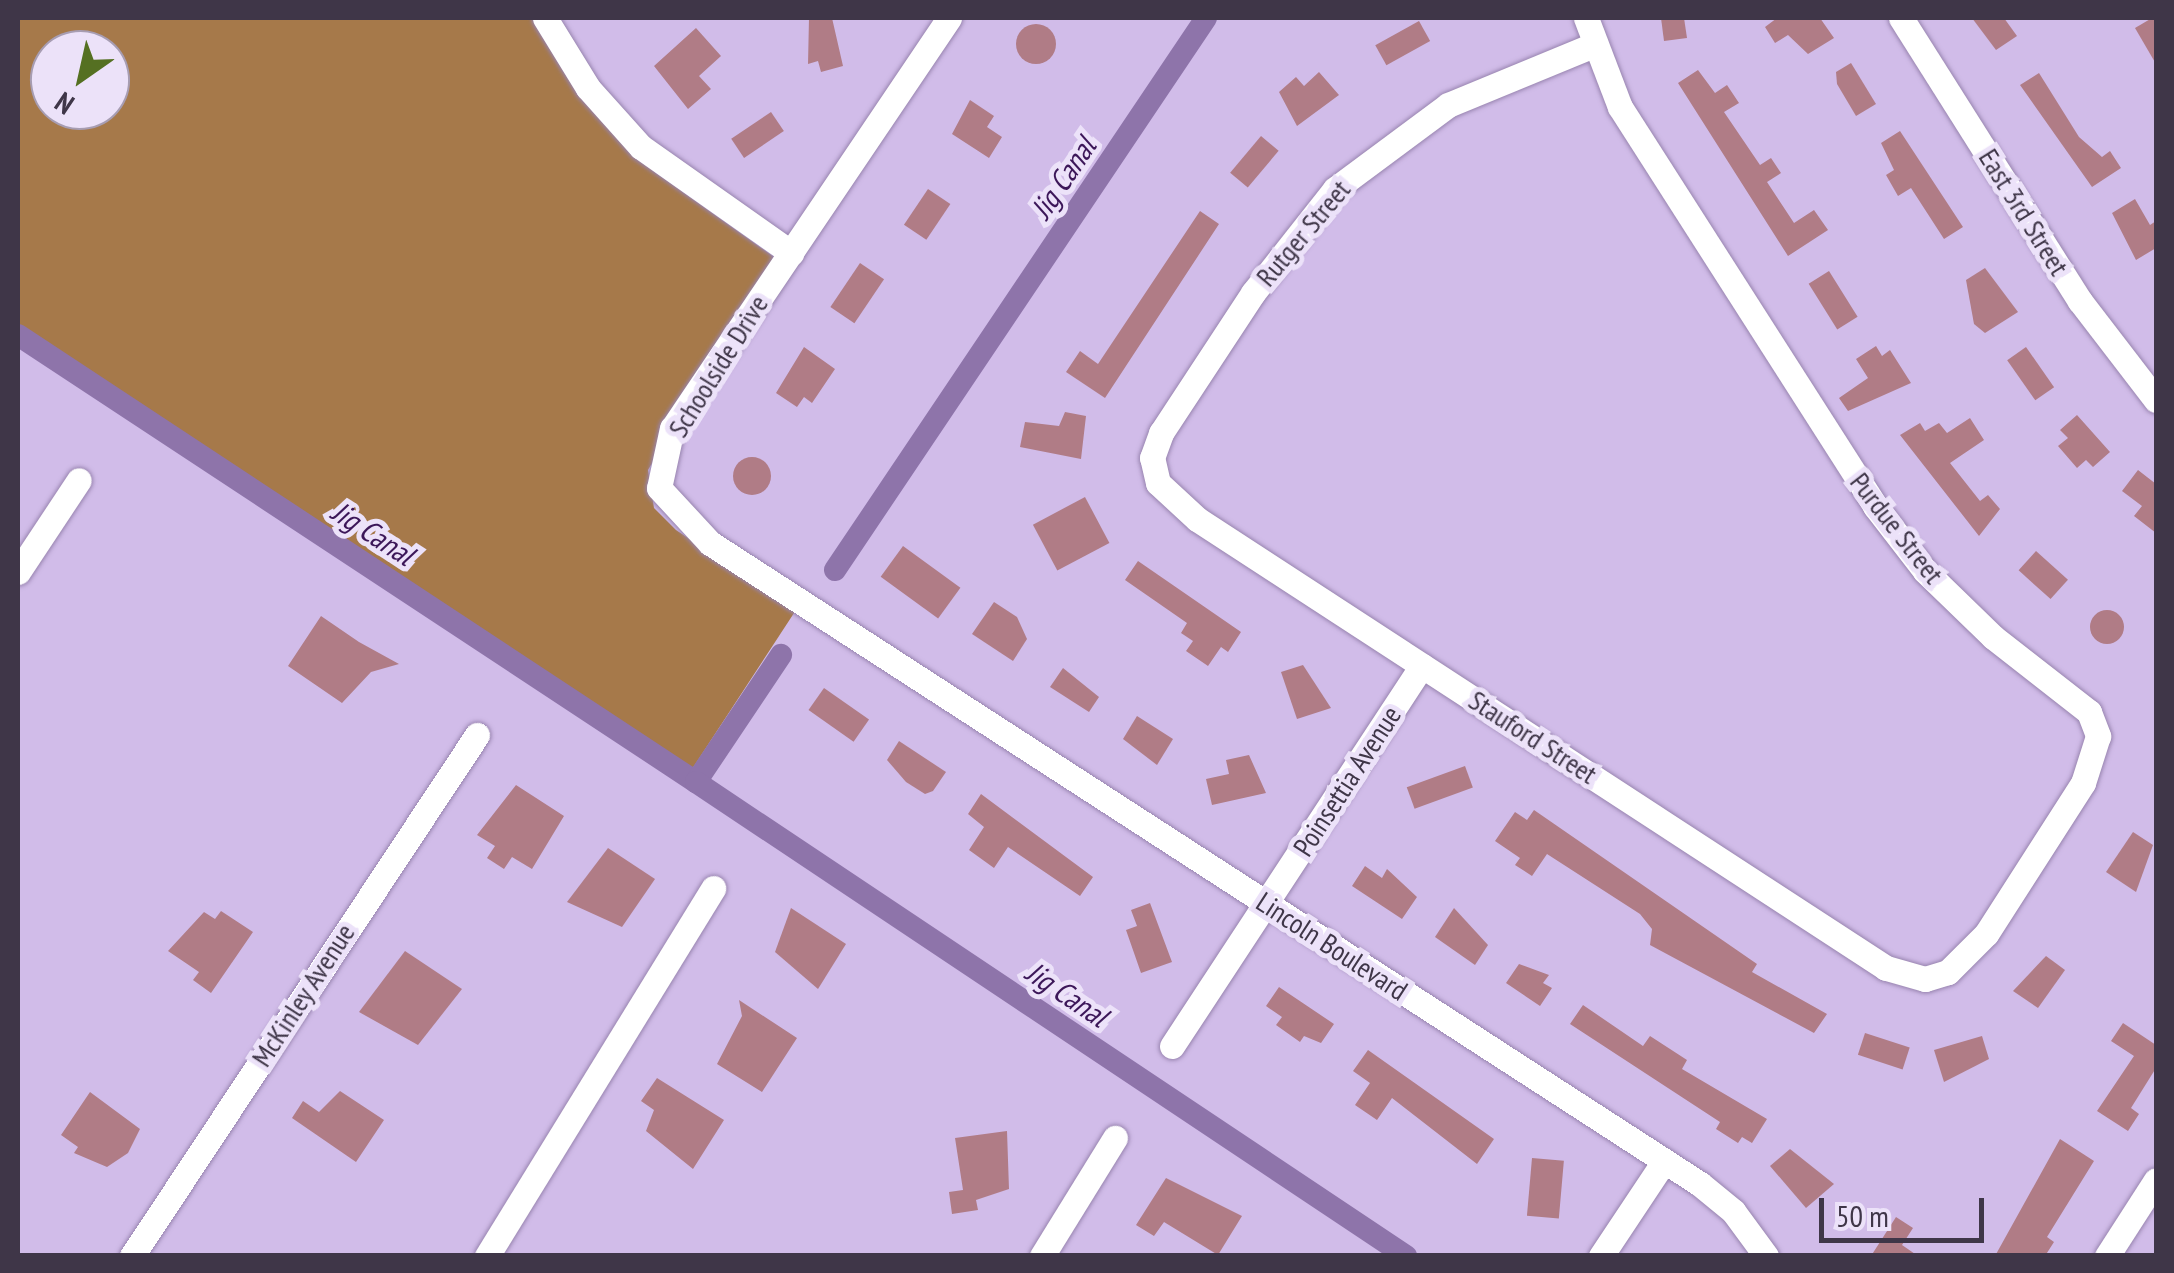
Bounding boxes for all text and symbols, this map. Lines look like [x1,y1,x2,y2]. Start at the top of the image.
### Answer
north arrow [30,30,130,130]
text: N [47,84,81,123]
water label: Jig Canal [1023,130,1103,226]
street label: East 3rd Street [1972,143,2076,281]
street label: Rutger Street [1249,173,1357,293]
street label: Schoolside Drive [661,289,775,443]
street label: Purdue Street [1843,466,1951,590]
water label: Jig Canal [325,493,421,573]
street label: Stauford Street [1463,683,1603,791]
street label: Poinsettia Avenue [1286,699,1408,863]
street label: Lincoln Boulevard [1250,885,1414,1007]
street label: McKinley Avenue [244,917,362,1073]
water label: Jig Canal [1019,954,1115,1034]
scale bar [1824,1178,1989,1240]
text: 50 m [1836,1196,1889,1235]

